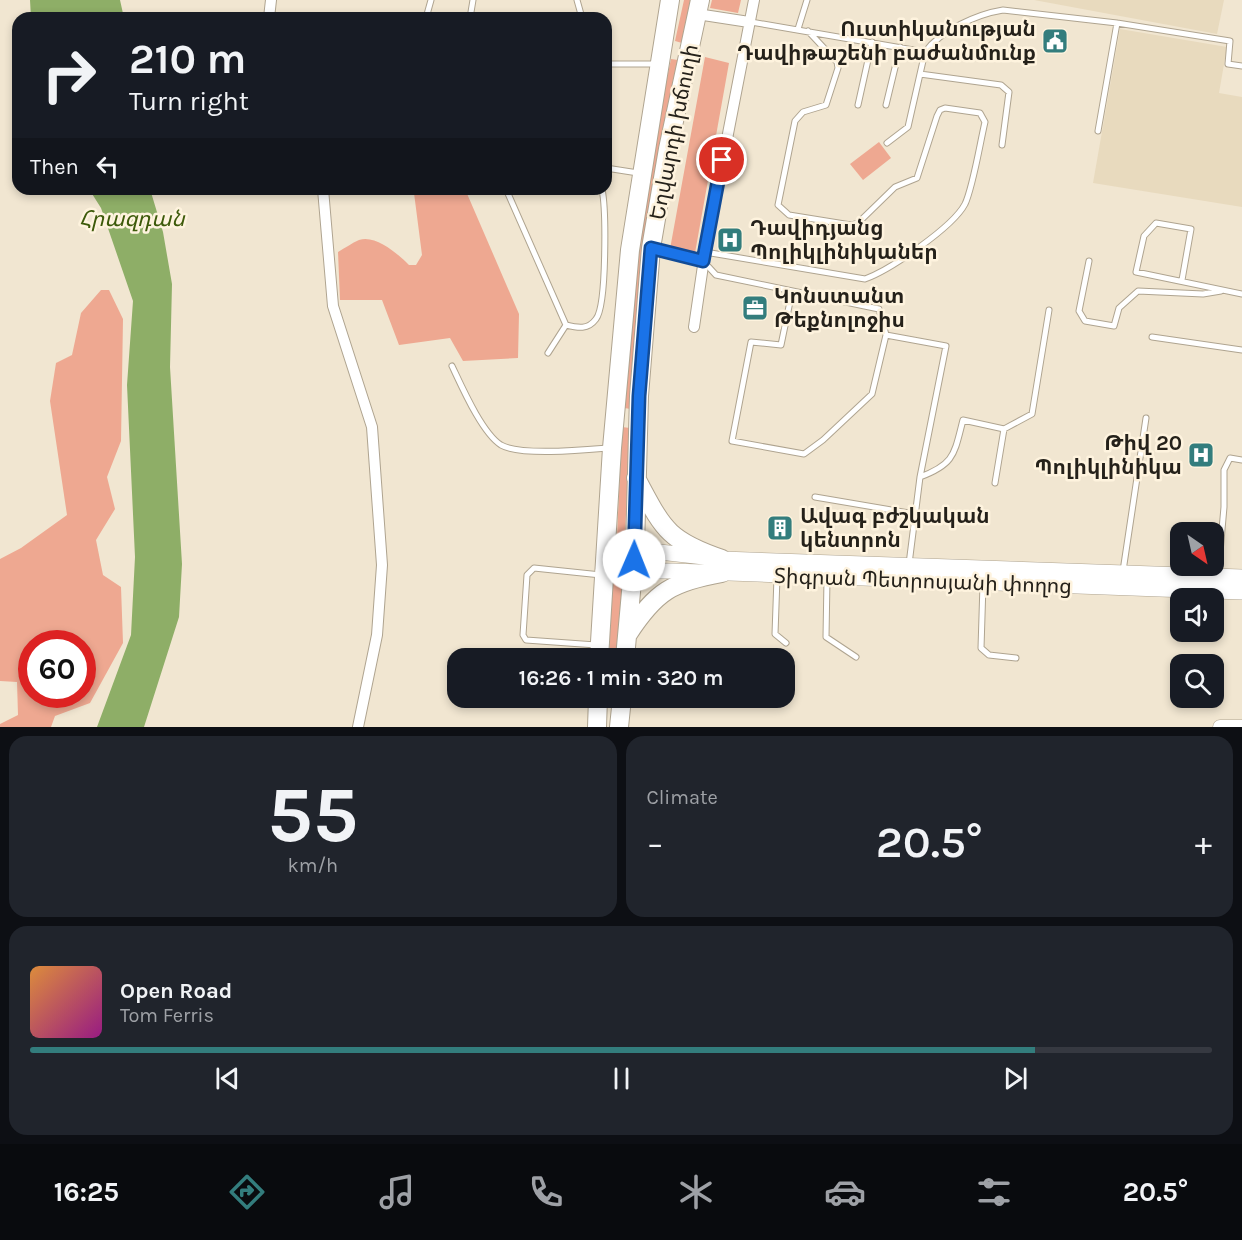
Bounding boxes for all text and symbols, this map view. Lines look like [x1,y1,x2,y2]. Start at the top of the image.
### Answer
place label: Ուստիկանության Դավիթաշենի բաժանմունք [737,17,1036,65]
public building icon: Ուստիկանության Դավիթաշենի բաժանմունք [1040,26,1070,56]
text: 210 m [129,34,246,84]
icon: right [30,36,108,114]
street label: Եղվարդի խճուղի [645,42,703,222]
text: Turn right [129,85,249,117]
pin [696,134,747,185]
icon: arrive [705,143,738,176]
icon: left [91,150,124,183]
text: Then [30,154,79,180]
water label: Հրազդան [79,206,185,232]
place label: Դավիդյանց Պոլիկլինիկաներ [750,216,938,264]
hospital icon: Դավիդյանց Պոլիկլինիկաներ [715,225,745,255]
place label: Կոնստանտ Թեքնոլոջիս [774,284,905,332]
office icon: Կոնստանտ Թեքնոլոջիս [740,293,770,323]
place label: Թիվ 20 Պոլիկլինիկա [1035,431,1182,479]
hospital icon: Թիվ 20 Պոլիկլինիկա [1186,440,1216,470]
place label: Ավագ բժշկական կենտրոն [800,504,990,552]
building icon: Ավագ բժշկական կենտրոն [765,513,795,543]
north arrow [1170,522,1224,576]
map controls [1170,522,1224,708]
position arrow [602,528,666,592]
street label: Տիգրան Պետրոսյանի փողոց [774,564,1072,598]
button: sound [1170,588,1224,642]
speed limit sign: 60 [18,630,96,708]
button: search [1170,654,1224,708]
text: 16:26 · 1 min · 320 m [519,665,723,691]
text: 55 [267,769,358,861]
text: Climate [647,786,718,809]
text: 20.5° [876,816,983,868]
text: − [647,824,664,862]
text: + [1195,824,1212,862]
text: km/h [287,854,338,877]
text: Open Road [120,978,232,1004]
text: Tom Ferris [120,1004,214,1027]
icon: previous [211,1062,244,1095]
icon: pause [605,1062,638,1095]
icon: next [999,1062,1032,1095]
icon: directions [226,1171,268,1213]
icon: music [376,1171,418,1213]
icon: phone [525,1171,567,1213]
icon: climate [675,1171,717,1213]
icon: car [824,1171,866,1213]
icon: filters [973,1171,1015,1213]
text: 16:25 [54,1176,119,1208]
text: 20.5° [1123,1176,1188,1208]

